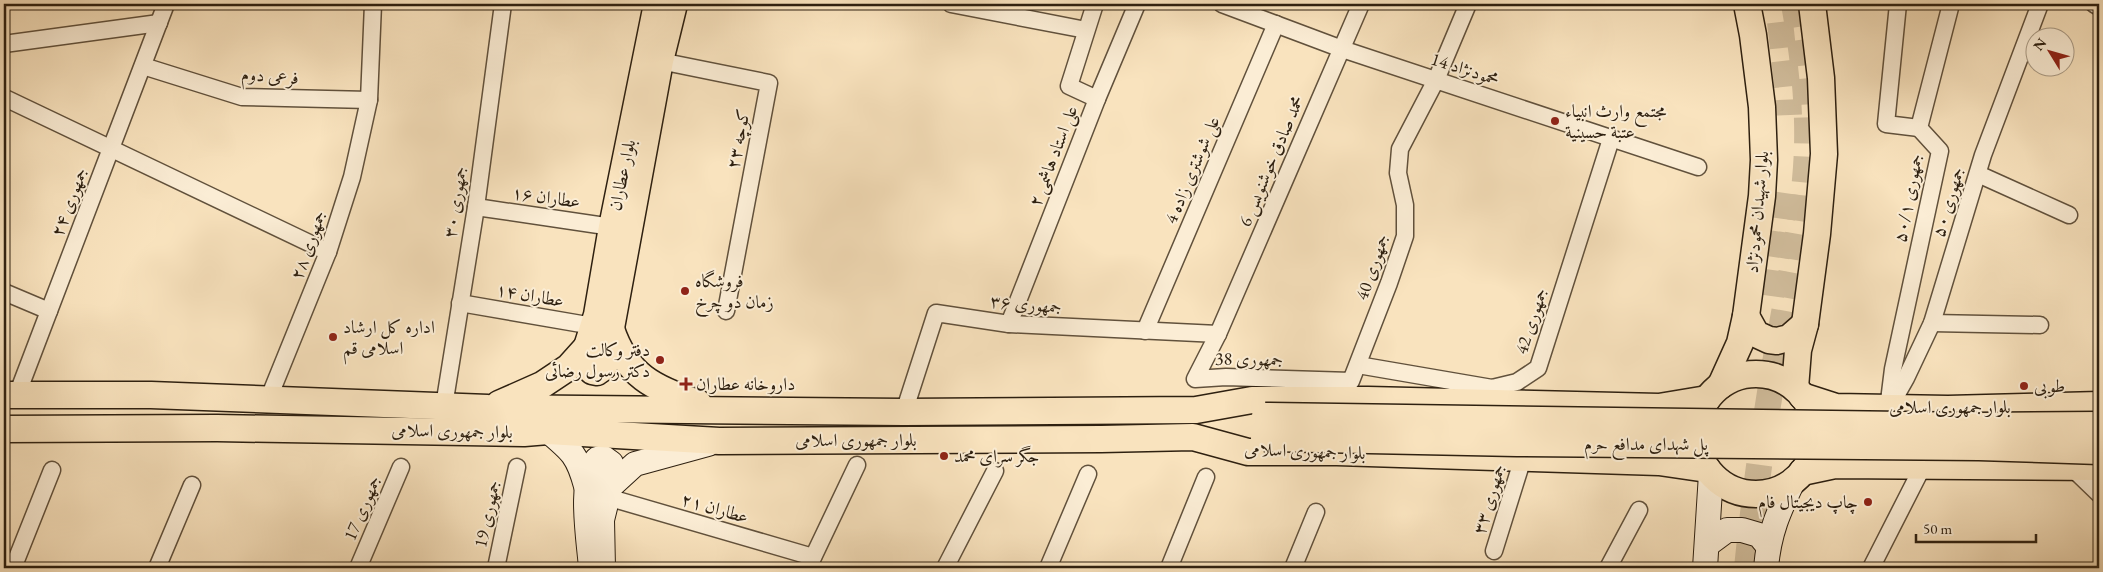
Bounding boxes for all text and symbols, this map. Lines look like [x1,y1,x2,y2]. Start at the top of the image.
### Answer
north arrow [2026,28,2076,78]
text: N [2029,34,2051,54]
street label: محمودنژاد 14 [1428,47,1502,90]
street label: فرعی دوم [240,62,300,94]
street label: محمد صادق خوشنویس 6 [1233,92,1309,230]
place label: مجتمع وارث انبياء عتبة حسينية [1565,99,1667,143]
street label: علی استاد هاشمی ۲ [1023,102,1084,210]
street label: کوچه ۲۳ [720,107,757,171]
street label: علی شوشتری زاده 4 [1159,113,1226,228]
marker: مجتمع وارث انبياء عتبة حسينية [1549,115,1561,127]
street label: بلوار عطاران [603,137,640,213]
street label: بلوار شهیدان محمودنژاد [1740,150,1774,274]
street label: جمهوری ۵۰/۱ [1888,152,1927,244]
street label: جمهوری ۲۴ [45,164,92,240]
street label: جمهوری ۵۰ [1926,164,1969,240]
street label: جمهوری ۳۰ [438,165,471,239]
street label: عطاران ۱۶ [510,180,582,213]
street label: جمهوری ۲۸ [284,207,331,283]
street label: جمهوری 40 [1350,231,1394,303]
place label: فروشگاه زمان دو چرخ [695,269,774,318]
street label: عطاران ۱۴ [494,277,566,312]
marker: فروشگاه زمان دو چرخ [679,285,691,297]
street label: جمهوری 42 [1509,285,1552,357]
street label: جمهوری ۳۶ [989,289,1063,318]
place label: اداره کل ارشاد اسلامی قم [343,315,435,365]
marker: اداره کل ارشاد اسلامی قم [327,331,339,343]
place label: دفتر وکالت دکتر رسول رضائی [545,338,650,382]
street label: جمهوری 38 [1215,346,1283,371]
marker: دفتر وکالت دکتر رسول رضائی [654,354,666,366]
place label: داروخانه عطاران [696,372,795,395]
place label: طوبی [2034,374,2065,399]
marker: داروخانه عطاران [680,378,692,390]
marker: طوبی [2018,380,2030,392]
street label: بلوار جمهوری اسلامی [1889,395,2011,418]
street label: بلوار جمهوری اسلامی [391,418,513,443]
street label: بلوار جمهوری اسلامی [795,428,917,451]
street label: پل شهدای مدافع حرم [1584,432,1710,460]
street label: بلوار جمهوری اسلامی [1244,437,1366,464]
place label: جگر سرای محمد [954,444,1039,468]
marker: جگر سرای محمد [938,450,950,462]
street label: جمهوری ۳۳ [1467,461,1510,537]
street label: جمهوری 17 [338,472,385,544]
street label: جمهوری 19 [468,478,505,550]
street label: عطاران ۲۱ [679,487,751,528]
place label: چاپ دیجیتال فام [1758,490,1858,518]
marker: چاپ دیجیتال فام [1862,496,1874,508]
scale bar [1916,512,2036,544]
text: 50 m [1923,519,1952,538]

